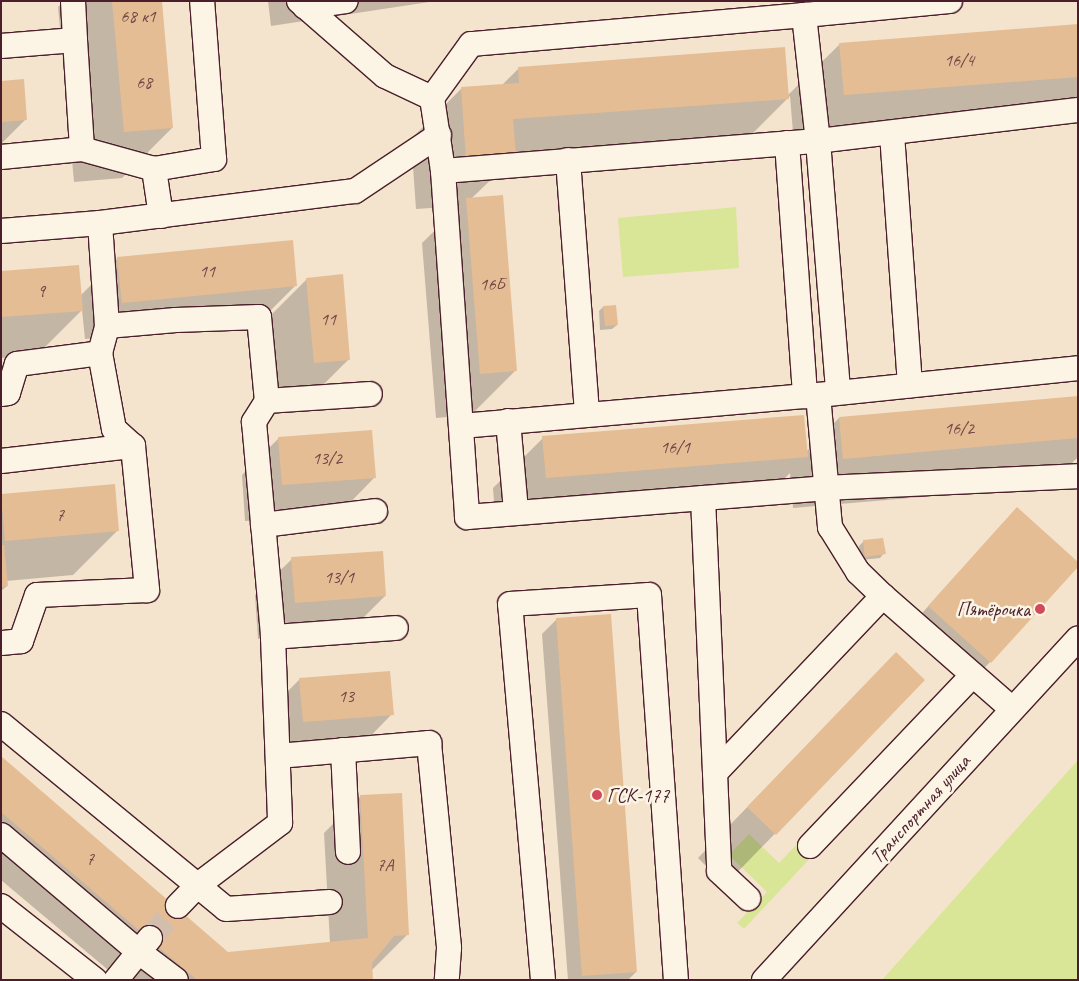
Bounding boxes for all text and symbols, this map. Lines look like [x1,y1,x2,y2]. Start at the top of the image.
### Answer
house number: 68 к1 [120,5,156,27]
house number: 16/4 [944,49,974,71]
house number: 68 [136,71,152,93]
house number: 11 [199,260,215,282]
house number: 16Б [479,273,505,295]
house number: 9 [37,280,45,302]
house number: 11 [320,308,336,330]
house number: 16/2 [944,417,974,439]
house number: 16/1 [660,436,690,458]
house number: 13/2 [312,447,342,469]
house number: 7 [56,504,64,526]
house number: 13/1 [324,566,354,588]
place label: Пятёрочка [957,597,1030,621]
marker: Пятёрочка [1034,603,1046,615]
house number: 13 [338,685,354,707]
street label: Транспортная улица [864,749,976,869]
place label: ГСК-177 [607,783,669,807]
marker: ГСК-177 [591,789,603,801]
house number: 7 [86,848,94,870]
house number: 7А [376,854,394,876]

